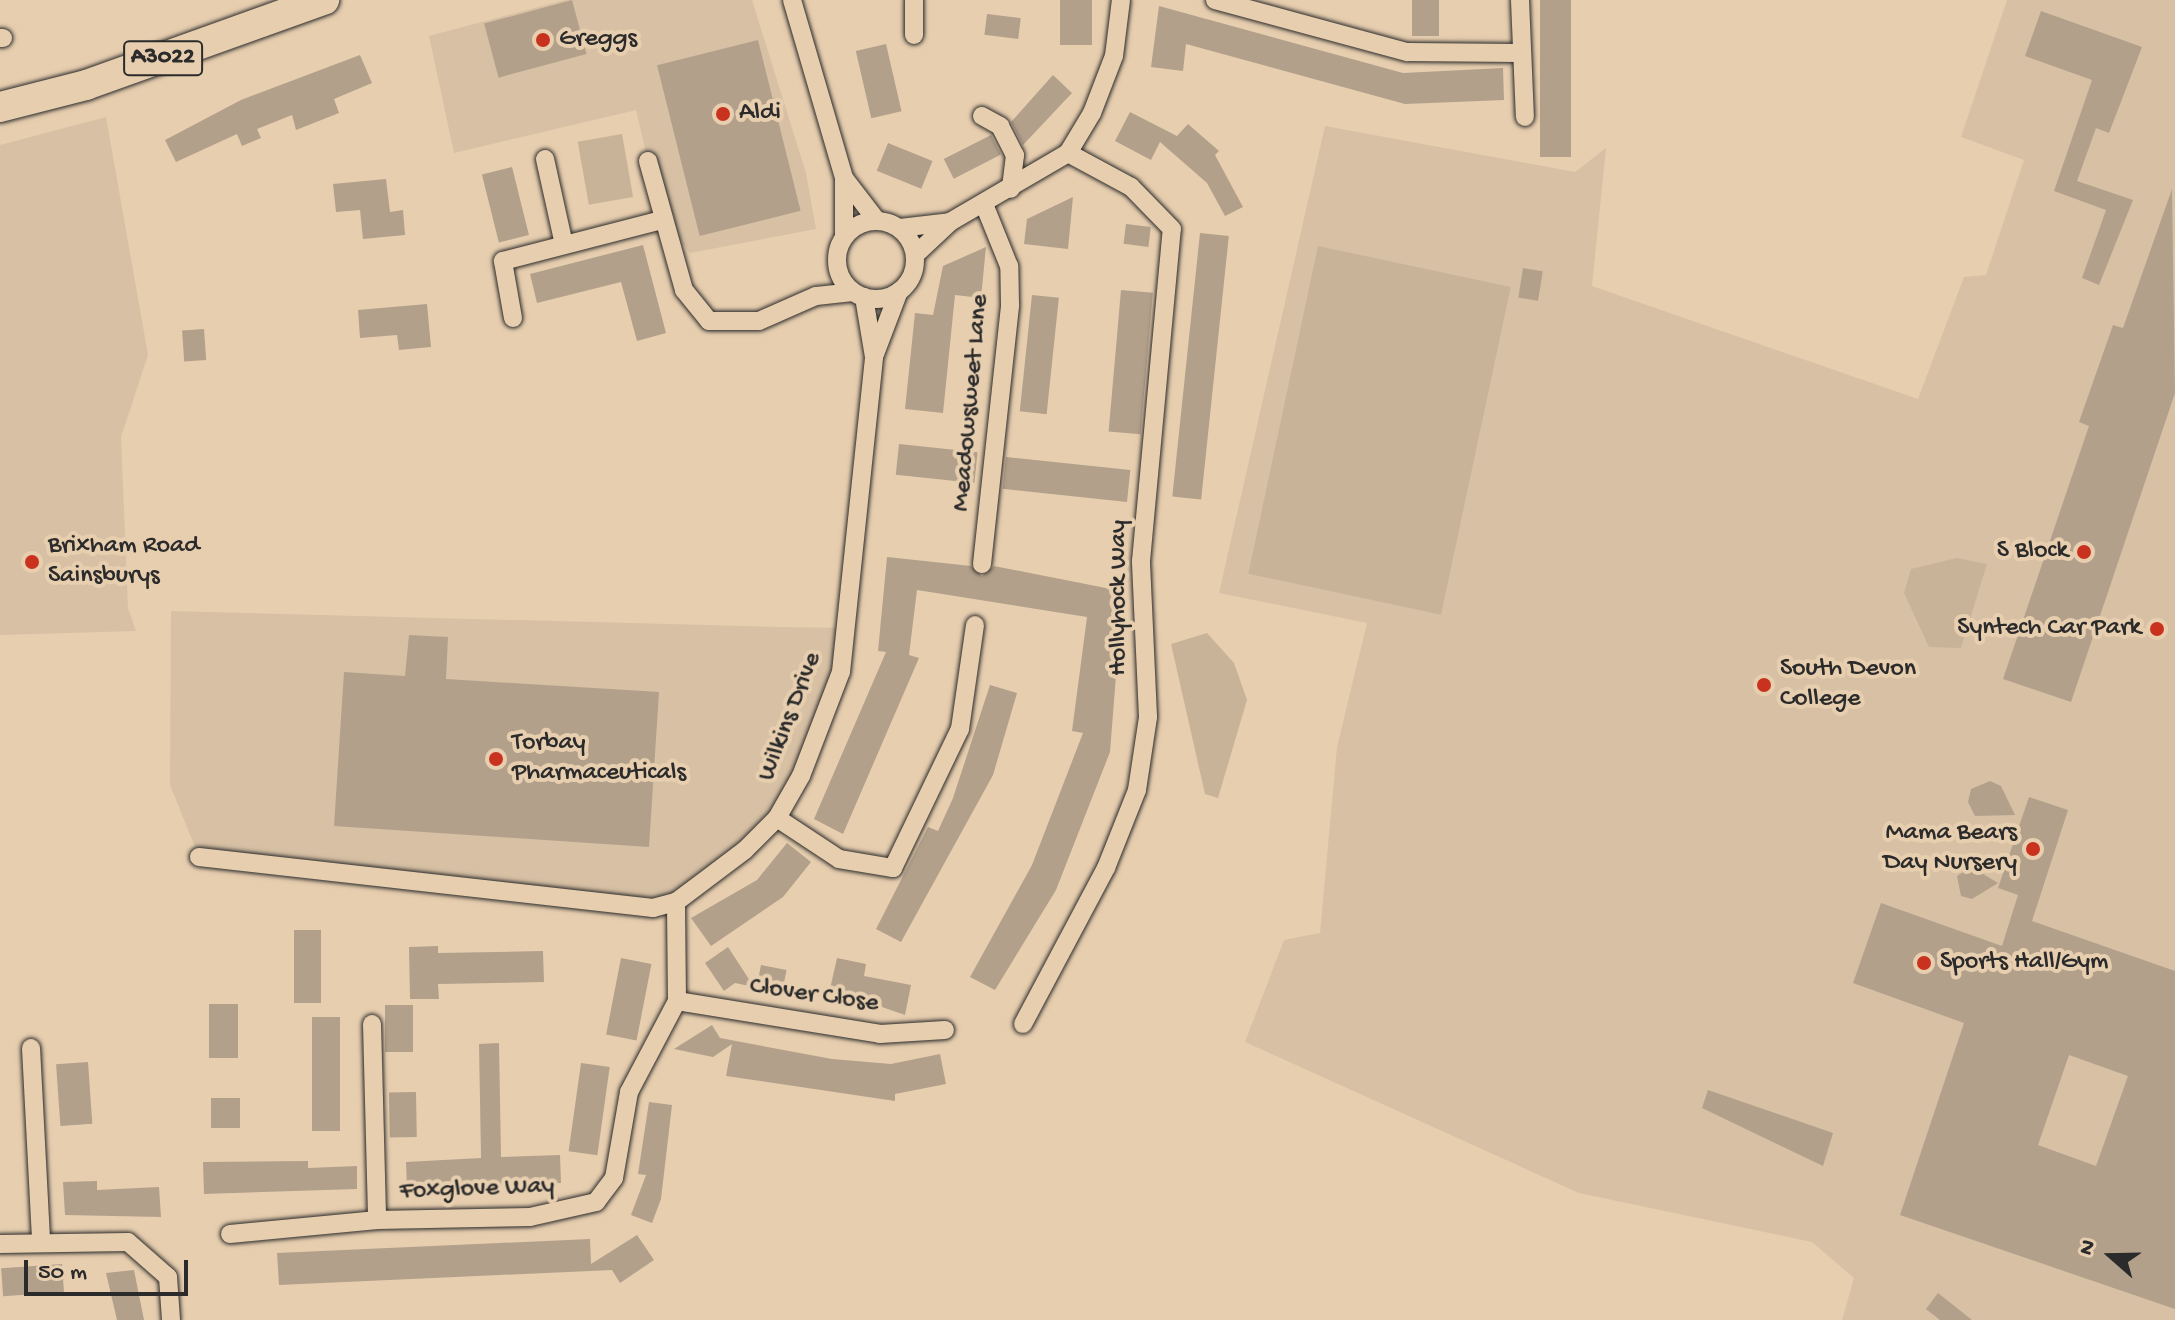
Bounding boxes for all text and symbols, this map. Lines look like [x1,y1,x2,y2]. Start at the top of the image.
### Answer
place label: Greggs [559,24,637,56]
marker: Greggs [534,31,552,49]
road number: A3022 [123,38,203,78]
place label: Aldi [739,98,781,130]
marker: Aldi [714,105,732,123]
street label: Meadowsweet Lane [947,293,997,513]
street label: Hollyhock Way [1104,520,1136,676]
place label: Brixham Road Sainsburys [48,531,200,592]
place label: S Block [1997,536,2068,568]
marker: S Block [2075,543,2093,561]
marker: Brixham Road Sainsburys [23,553,41,571]
place label: Syntech Car Park [1957,613,2141,645]
marker: Syntech Car Park [2148,620,2166,638]
street label: Wilkins Drive [752,648,830,786]
place label: South Devon College [1780,654,1916,716]
marker: South Devon College [1755,676,1773,694]
place label: Torbay Pharmaceuticals [512,728,686,790]
marker: Torbay Pharmaceuticals [487,750,505,768]
place label: Mama Bears Day Nursery [1883,818,2017,880]
marker: Mama Bears Day Nursery [2024,840,2042,858]
place label: Sports Hall/Gym [1940,947,2109,979]
marker: Sports Hall/Gym [1915,954,1933,972]
street label: Clover Close [748,972,880,1020]
street label: Foxglove Way [399,1172,555,1208]
north arrow [2071,1216,2151,1296]
text: N [2074,1237,2103,1259]
scale bar [28,1244,192,1294]
text: 50 m [38,1259,87,1288]

